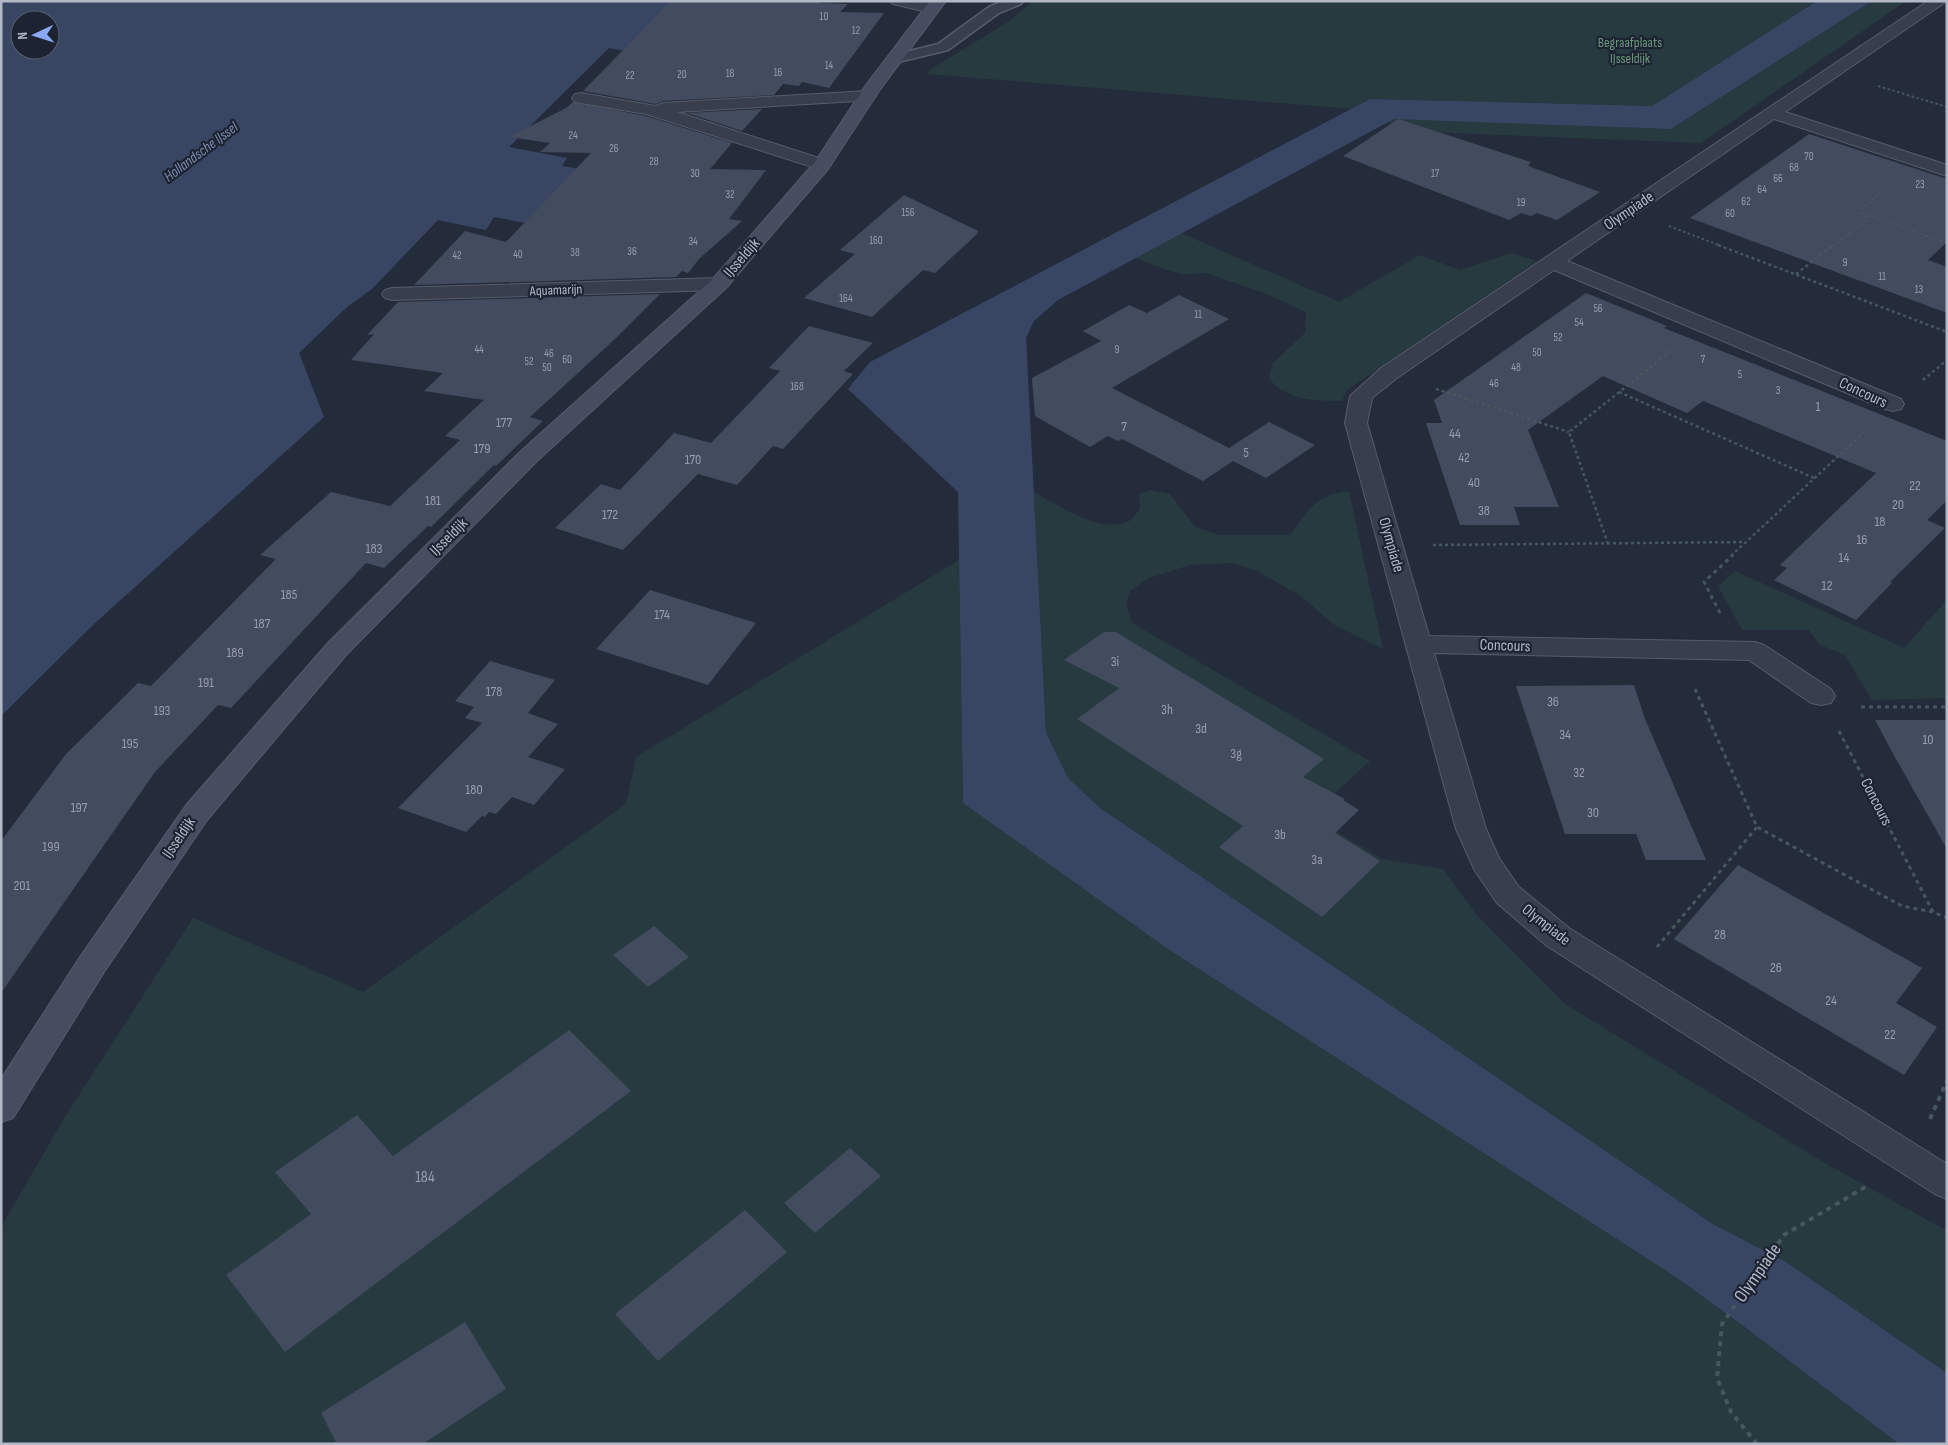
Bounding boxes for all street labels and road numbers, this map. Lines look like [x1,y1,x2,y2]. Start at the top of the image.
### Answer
street label: Olympiade [1600,187,1658,235]
street label: IJsseldijk [720,234,764,282]
street label: Aquamarijn [528,281,583,299]
street label: Concours [1836,374,1890,412]
street label: IJsseldijk [426,514,472,560]
street label: Olympiade [1374,515,1408,575]
street label: Concours [1479,636,1531,656]
street label: Concours [1856,775,1896,829]
street label: IJsseldijk [158,814,200,862]
street label: Olympiade [1518,900,1574,950]
street label: Olympiade [1729,1239,1787,1307]

